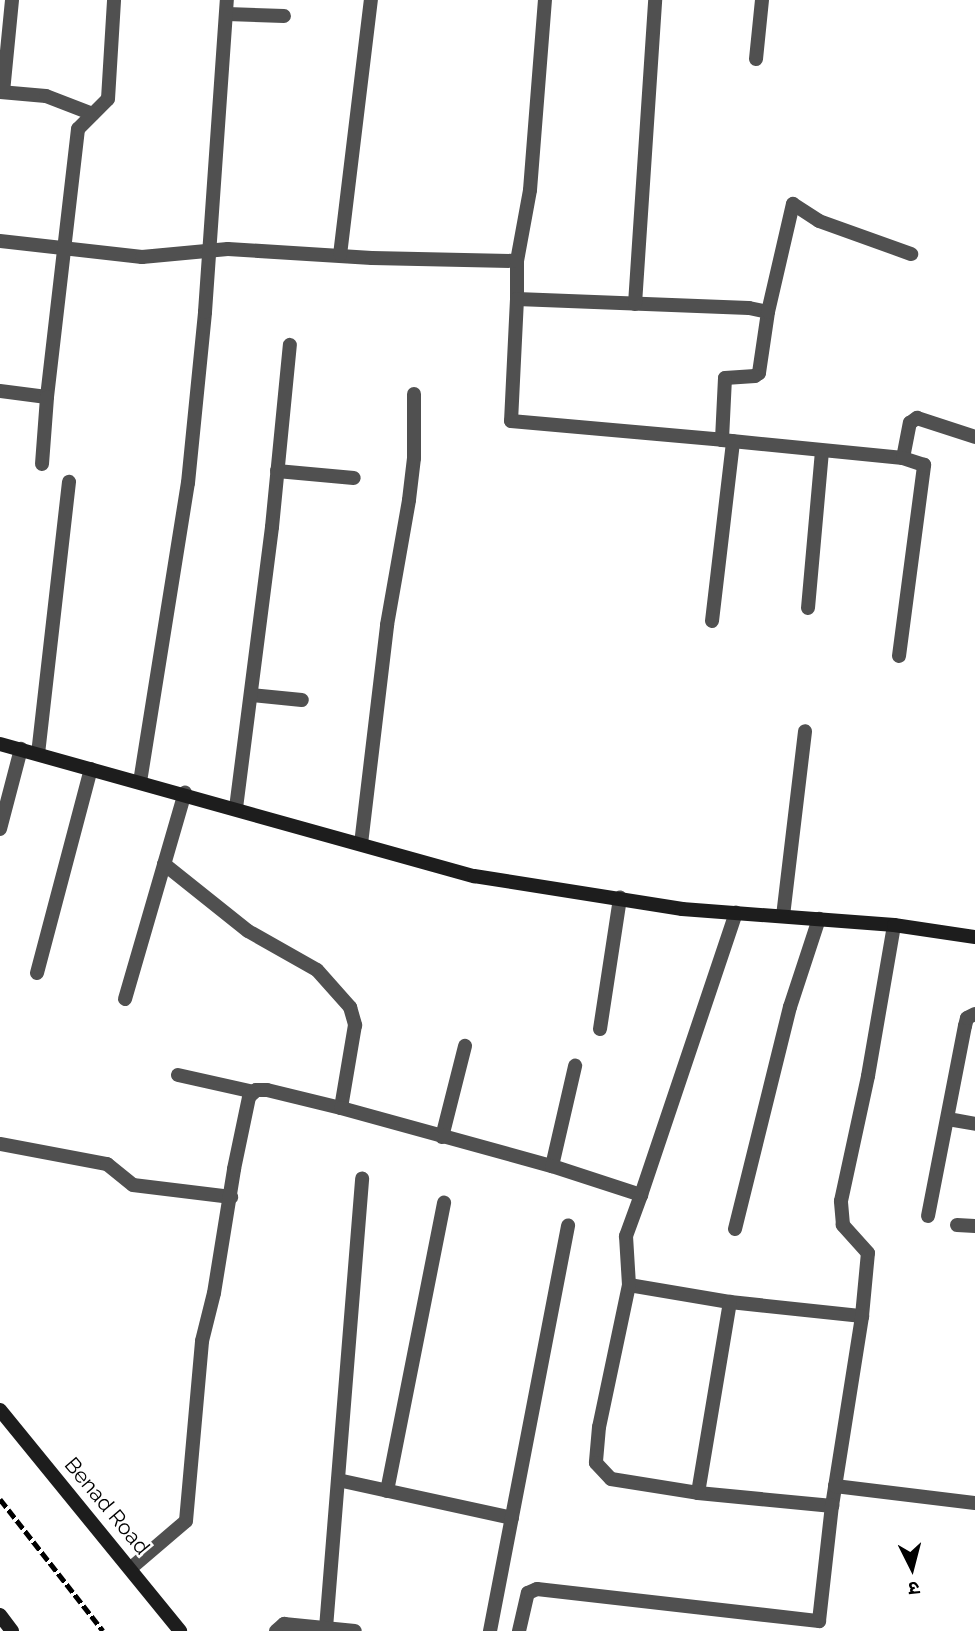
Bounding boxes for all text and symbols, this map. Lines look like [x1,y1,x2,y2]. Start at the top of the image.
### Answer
street label: Benad Road [59,1452,155,1560]
north arrow [877,1533,947,1603]
text: उ [908,1577,921,1600]

